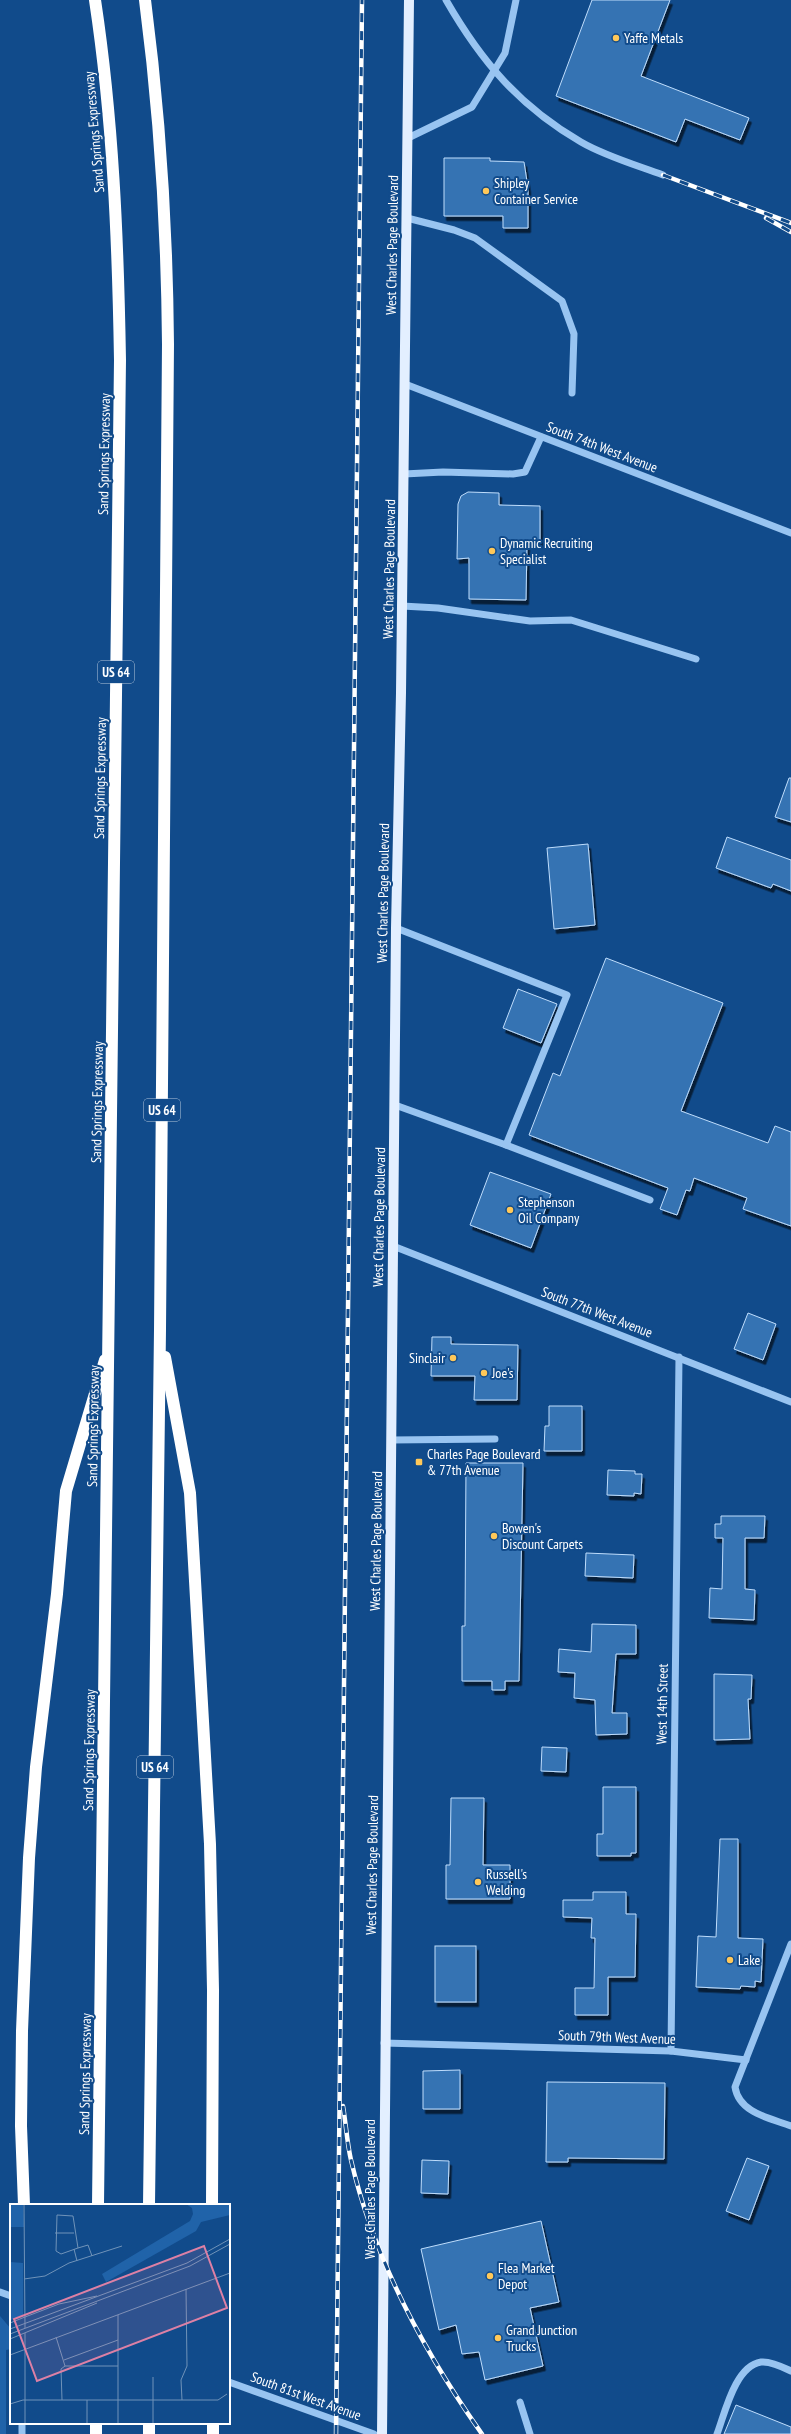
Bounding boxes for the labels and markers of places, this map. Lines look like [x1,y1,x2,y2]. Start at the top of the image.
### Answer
place label: Yaffe Metals [624,29,683,47]
marker: Yaffe Metals [611,33,621,43]
place label: Shipley Container Service [494,174,578,208]
marker: Shipley Container Service [481,186,491,196]
place label: Dynamic Recruiting Specialist [500,534,593,568]
marker: Dynamic Recruiting Specialist [487,546,497,556]
place label: Stephenson Oil Company [518,1193,580,1227]
marker: Stephenson Oil Company [505,1205,515,1215]
place label: Sinclair [409,1349,445,1367]
marker: Sinclair [448,1353,458,1363]
place label: Joe's [491,1364,514,1382]
marker: Joe's [479,1368,489,1378]
place label: Charles Page Boulevard & 77th Avenue [427,1445,541,1479]
marker: Charles Page Boulevard & 77th Avenue [414,1457,424,1467]
place label: Bowen's Discount Carpets [502,1519,583,1553]
marker: Bowen's Discount Carpets [489,1531,499,1541]
place label: Russell's Welding [486,1865,527,1899]
marker: Russell's Welding [473,1877,483,1887]
place label: Lake [738,1951,761,1969]
marker: Lake [725,1955,735,1965]
place label: Flea Market Depot [498,2259,555,2293]
marker: Flea Market Depot [485,2271,495,2281]
place label: Grand Junction Trucks [506,2321,577,2355]
marker: Grand Junction Trucks [493,2333,503,2343]

